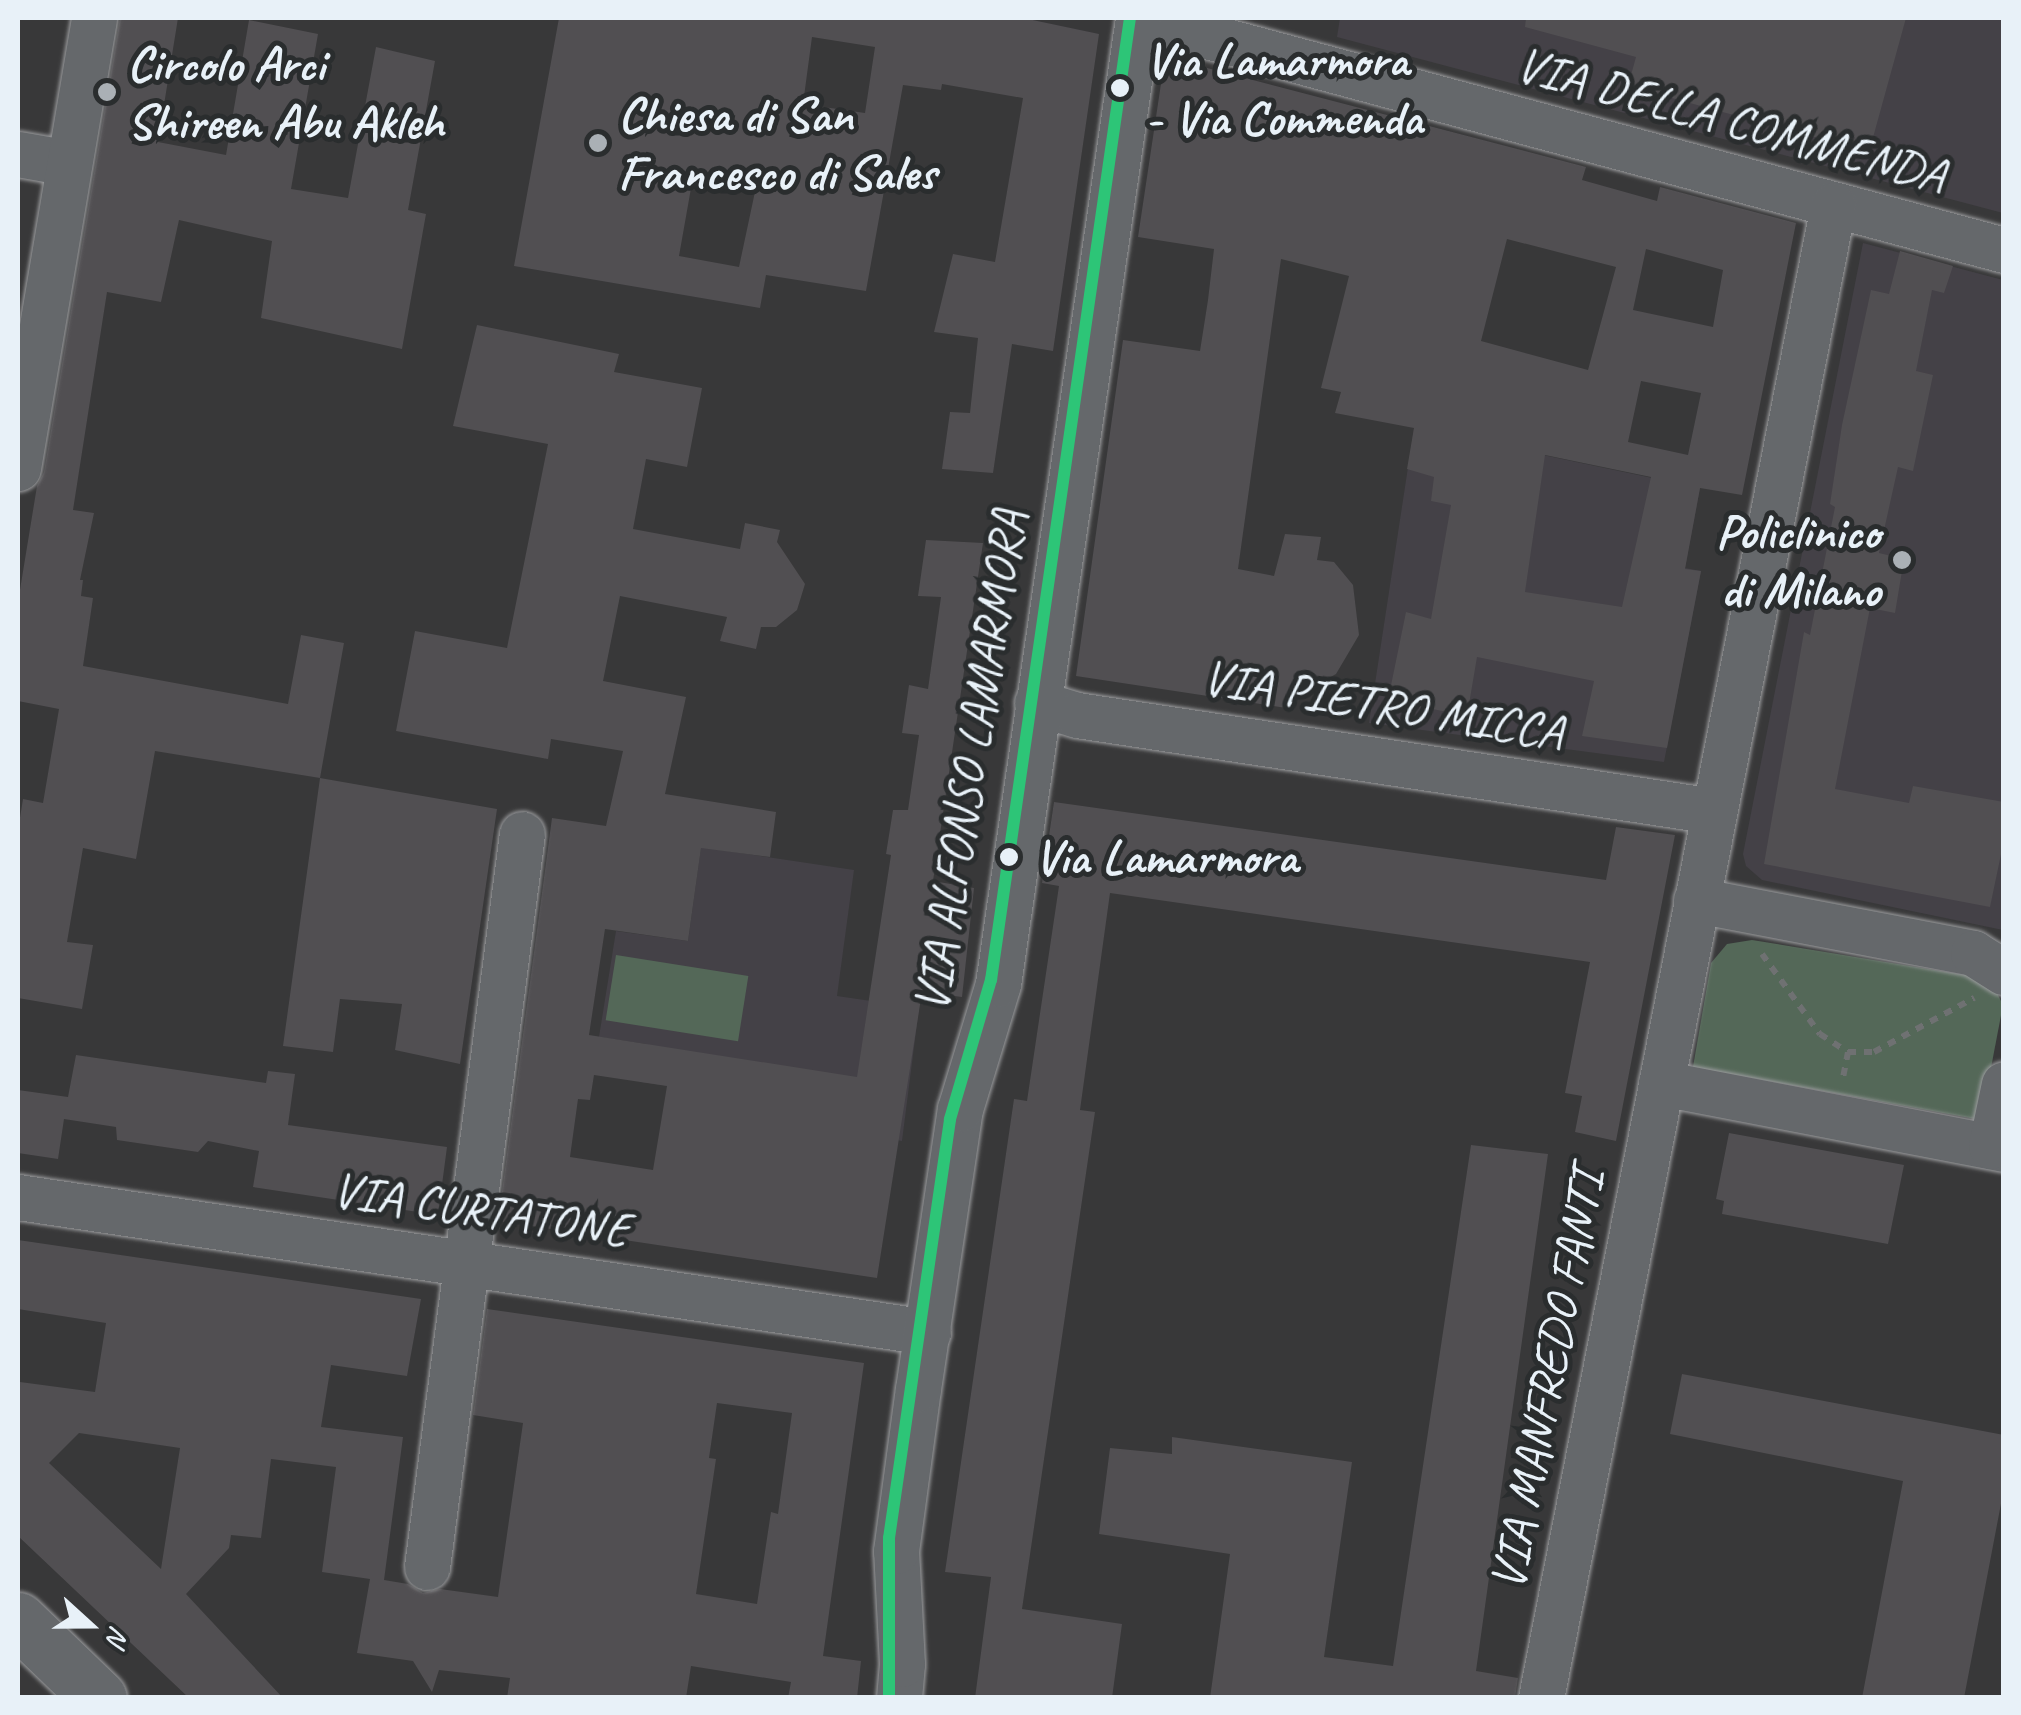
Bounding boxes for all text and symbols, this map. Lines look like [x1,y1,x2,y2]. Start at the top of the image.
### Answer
place label: Via Lamarmora - Via Commenda [1145,29,1422,146]
place label: Circolo Arci Shireen Abu Akleh [127,33,443,150]
street label: VIA DELLA COMMENDA [1509,34,1953,206]
marker: Via Lamarmora - Via Commenda [1104,72,1136,104]
marker: Circolo Arci Shireen Abu Akleh [96,81,118,103]
place label: Chiesa di San Francesco di Sales [618,84,937,202]
marker: Chiesa di San Francesco di Sales [587,132,609,154]
place label: Policlinico di Milano [1716,501,1880,618]
street label: VIA ALFONSO LAMARMORA [901,505,1039,1017]
marker: Policlinico di Milano [1889,547,1915,573]
street label: VIA PIETRO MICCA [1198,647,1568,763]
place label: Via Lamarmora [1034,827,1298,887]
marker: Via Lamarmora [993,841,1025,873]
street label: VIA CURTATONE [328,1159,634,1261]
street label: VIA MANFREDO FANTI [1477,1164,1617,1596]
north arrow [40,1575,140,1675]
text: N [99,1622,138,1650]

